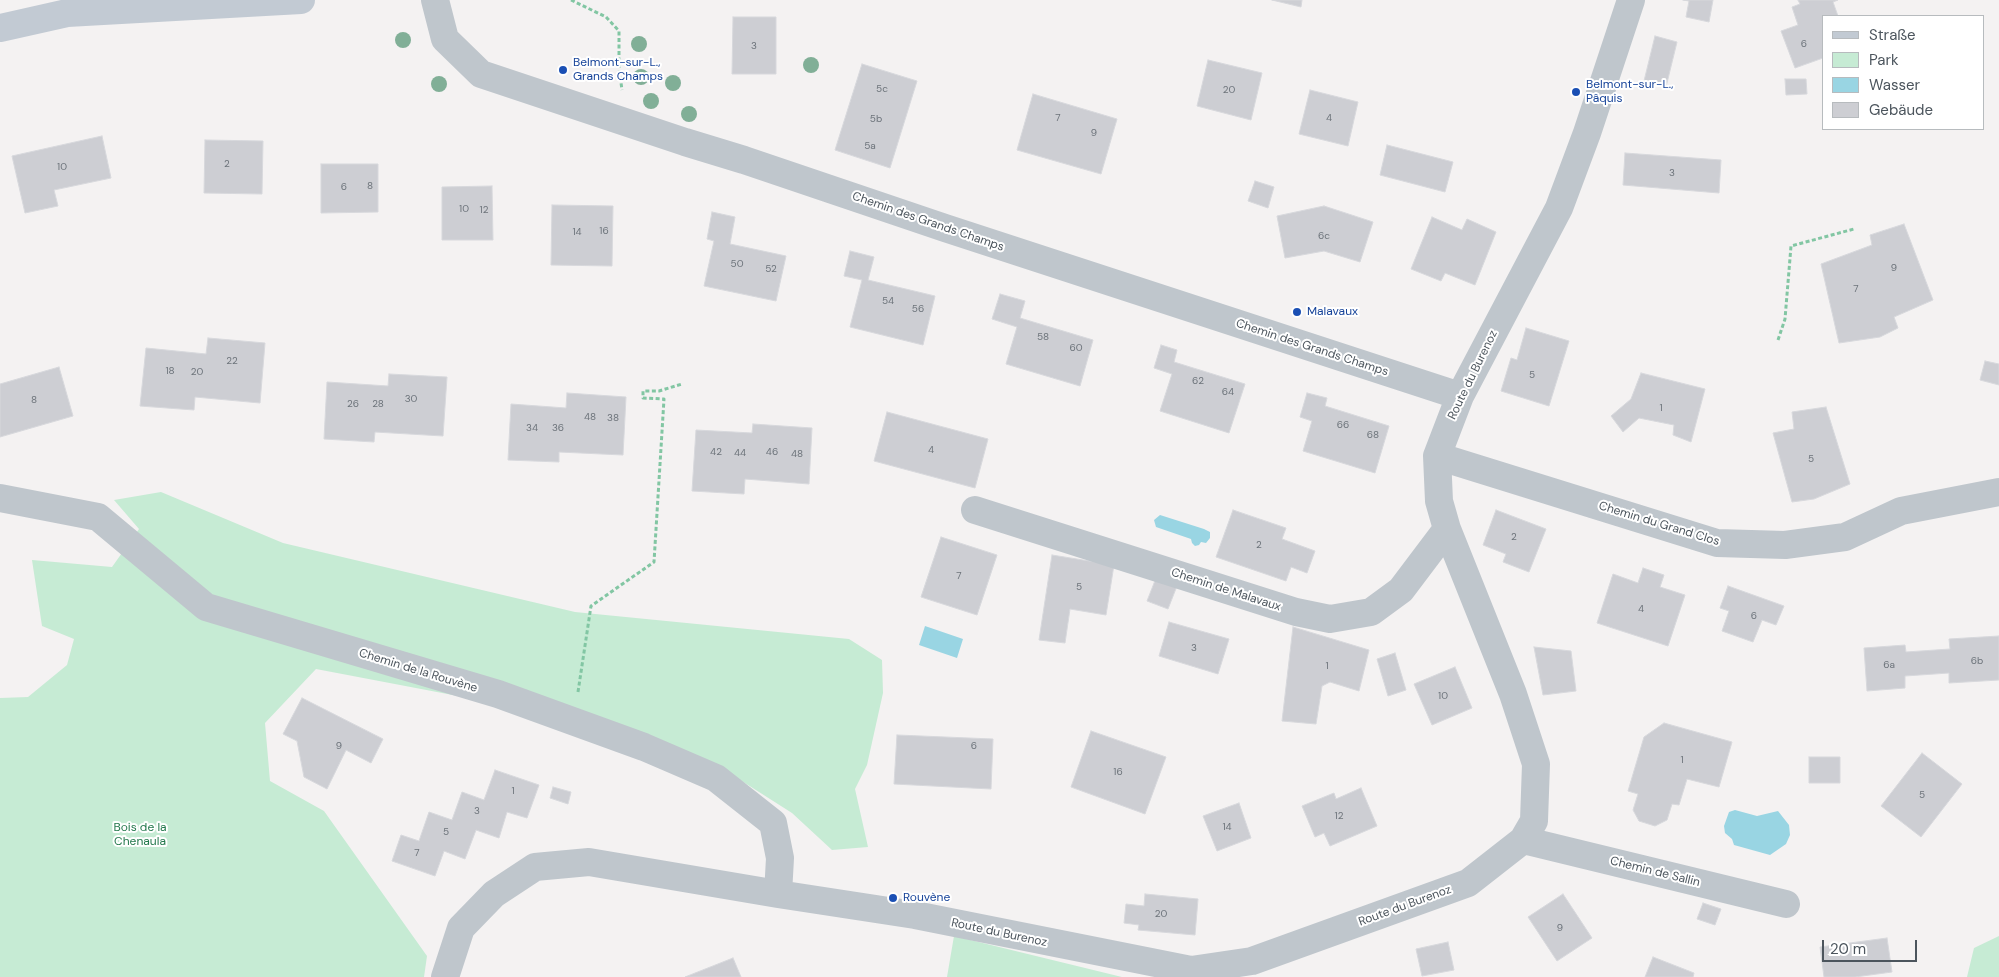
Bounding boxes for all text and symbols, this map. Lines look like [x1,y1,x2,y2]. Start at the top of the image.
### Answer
legend [1822,15,1984,130]
text: Straße [1869,25,1916,45]
house number: 6 [1801,38,1807,50]
house number: 3 [751,40,757,52]
text: Park [1869,50,1899,70]
place label: Belmont-sur-L., Grands Champs [573,56,663,84]
marker: Belmont-sur-L., Grands Champs [557,64,569,76]
text: Wasser [1869,75,1920,95]
place label: Belmont-sur-L., Pâquis [1586,78,1673,106]
house number: 5c [876,83,888,95]
house number: 20 [1223,84,1235,96]
marker: Belmont-sur-L., Pâquis [1570,86,1582,98]
text: Gebäude [1869,100,1933,120]
house number: 7 [1055,112,1061,124]
house number: 4 [1326,112,1332,124]
house number: 5b [870,113,882,125]
house number: 9 [1091,127,1097,139]
house number: 5a [864,140,876,152]
house number: 2 [224,158,230,170]
house number: 10 [57,161,67,173]
house number: 3 [1669,167,1675,179]
house number: 8 [367,180,373,192]
house number: 6 [341,181,347,193]
street label: Chemin des Grands Champs [850,189,1006,255]
house number: 10 [459,203,469,215]
house number: 12 [480,204,488,216]
house number: 16 [599,225,609,237]
house number: 14 [572,226,582,238]
house number: 6c [1318,230,1330,242]
house number: 50 [731,258,743,270]
house number: 9 [1891,262,1897,274]
house number: 52 [765,263,777,275]
house number: 7 [1853,283,1859,295]
house number: 54 [882,295,894,307]
house number: 56 [912,303,924,315]
place label: Malavaux [1307,305,1358,319]
marker: Malavaux [1291,306,1303,318]
street label: Chemin des Grands Champs [1234,317,1390,379]
street label: Route du Burenoz [1445,328,1501,422]
house number: 58 [1037,331,1049,343]
house number: 60 [1069,342,1083,354]
house number: 22 [226,355,238,367]
house number: 18 [165,365,175,377]
house number: 20 [191,366,203,378]
house number: 5 [1529,369,1535,381]
house number: 62 [1192,375,1204,387]
house number: 64 [1222,386,1234,398]
house number: 30 [405,393,417,405]
house number: 8 [31,394,37,406]
house number: 26 [347,398,359,410]
house number: 28 [372,398,384,410]
house number: 1 [1659,402,1663,414]
house number: 48 [584,411,596,423]
house number: 38 [607,412,619,424]
house number: 66 [1337,419,1349,431]
house number: 34 [526,422,538,434]
house number: 36 [552,422,564,434]
house number: 68 [1367,429,1379,441]
house number: 4 [928,444,934,456]
house number: 42 [710,446,722,458]
house number: 46 [766,446,778,458]
house number: 44 [734,447,746,459]
house number: 48 [791,448,803,460]
house number: 5 [1808,453,1814,465]
street label: Chemin du Grand Clos [1597,499,1721,549]
house number: 2 [1511,531,1517,543]
house number: 2 [1256,539,1262,551]
street label: Chemin de Malavaux [1169,565,1283,615]
house number: 7 [956,570,962,582]
house number: 5 [1076,581,1082,593]
house number: 4 [1638,603,1644,615]
house number: 6 [1751,610,1757,622]
house number: 3 [1191,642,1197,654]
street label: Chemin de la Rouvène [357,646,479,696]
house number: 6b [1971,655,1983,667]
house number: 6a [1883,659,1895,671]
house number: 1 [1325,660,1329,672]
house number: 10 [1438,690,1448,702]
house number: 9 [336,740,342,752]
house number: 6 [971,740,977,752]
house number: 1 [1680,754,1684,766]
house number: 16 [1113,766,1123,778]
house number: 1 [511,785,515,797]
house number: 5 [1919,789,1925,801]
house number: 3 [474,805,480,817]
house number: 12 [1335,810,1343,822]
park label: Bois de la Chenaula [113,821,167,849]
house number: 14 [1222,821,1232,833]
house number: 5 [443,826,449,838]
house number: 7 [414,847,420,859]
street label: Chemin de Sallin [1609,854,1701,890]
street label: Route du Burenoz [1357,883,1453,929]
place label: Rouvène [903,891,950,905]
marker: Rouvène [887,892,899,904]
house number: 20 [1155,908,1167,920]
street label: Route du Burenoz [950,916,1048,950]
house number: 9 [1557,922,1563,934]
scale bar [1824,930,1919,962]
text: 20 m [1830,939,1866,959]

